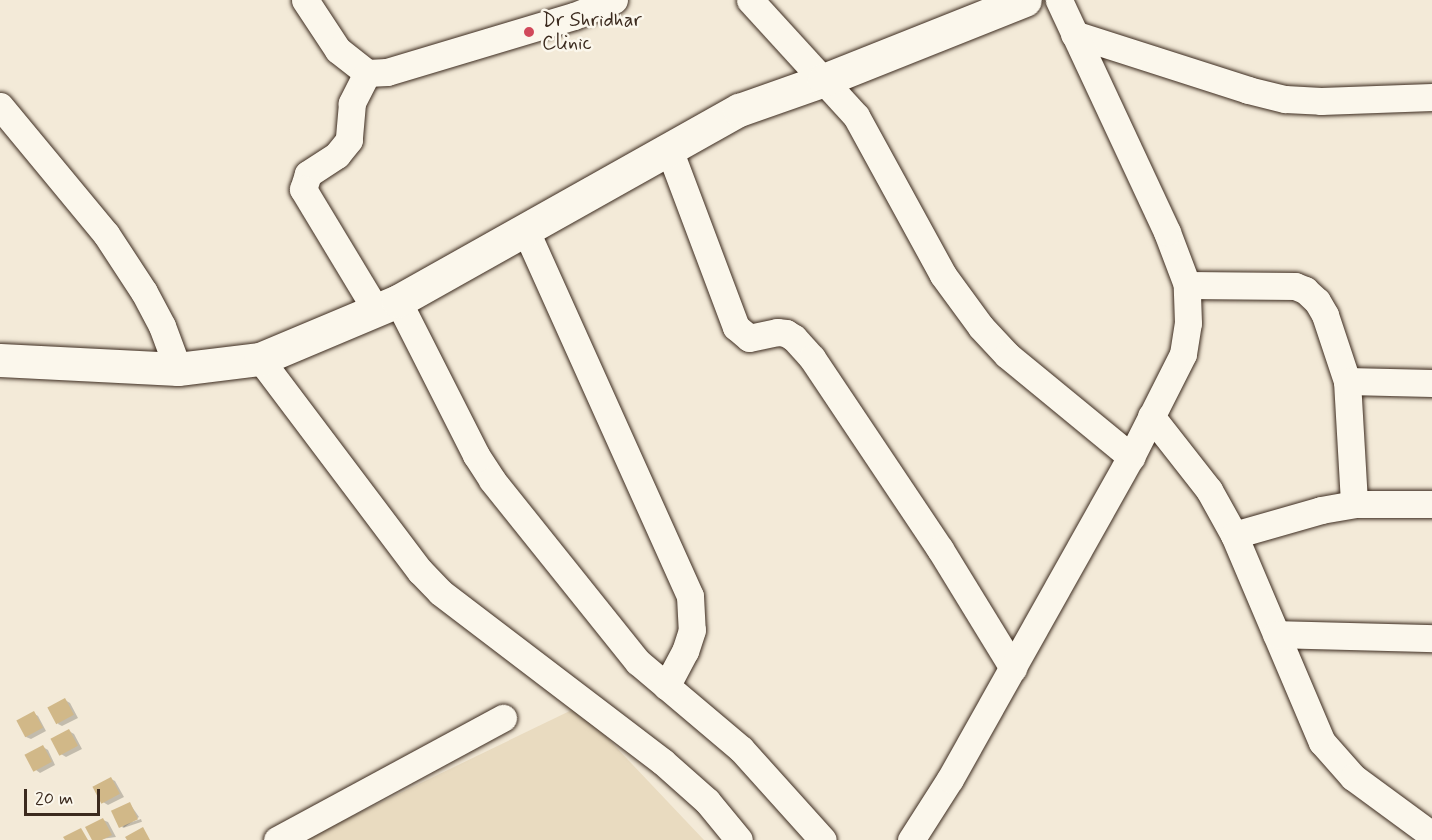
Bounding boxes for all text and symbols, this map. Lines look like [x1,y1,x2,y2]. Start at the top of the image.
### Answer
place label: Dr Shridhar Clinic [542,8,644,55]
marker: Dr Shridhar Clinic [520,23,538,41]
scale bar [27,777,104,815]
text: 20 m [35,787,73,811]

